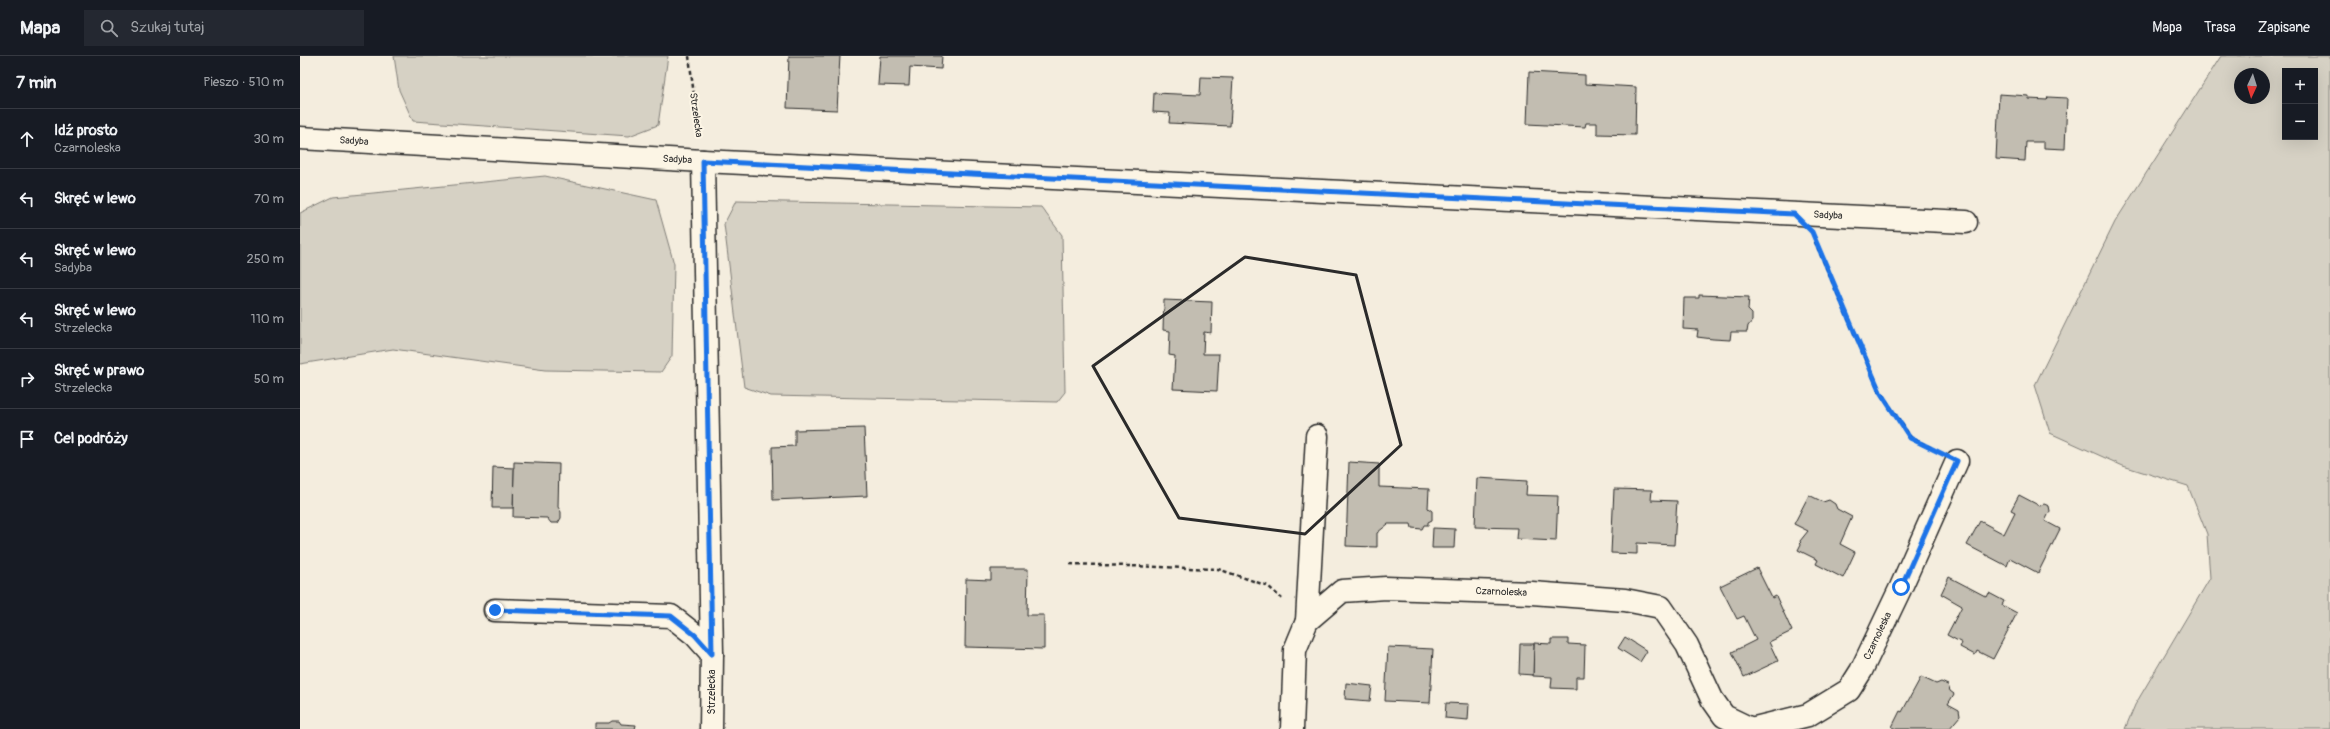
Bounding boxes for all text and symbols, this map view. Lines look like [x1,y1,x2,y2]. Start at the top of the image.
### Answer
search box [84,10,364,46]
text: Mapa [20,16,60,40]
icon: search [98,17,120,39]
text: Szukaj tutaj [130,18,204,37]
text: Mapa [2152,19,2182,36]
text: Trasa [2204,19,2236,36]
text: Zapisane [2258,19,2310,36]
north arrow [2234,68,2270,104]
map controls [2282,68,2318,140]
button: + [2282,68,2318,104]
text: 7 min [16,72,56,93]
text: Pieszo · 510 m [203,74,284,90]
street label: Strzelecka [687,92,705,138]
button: − [2282,104,2318,140]
text: Idź prosto [54,121,118,140]
icon: ahead [16,128,38,150]
text: 30 m [254,131,284,147]
street label: Sadyba [339,134,369,148]
text: Czarnoleska [54,140,121,156]
street label: Sadyba [662,153,693,166]
icon: left [16,188,38,210]
text: Skręć w lewo [54,189,136,208]
text: 70 m [254,191,284,207]
street label: Sadyba [1813,209,1843,222]
text: Skręć w lewo [54,241,136,260]
icon: left [16,248,38,270]
text: 250 m [246,251,284,267]
text: Sadyba [54,260,92,276]
text: Skręć w lewo [54,301,136,320]
icon: left [16,308,38,330]
text: 110 m [251,311,284,327]
text: Strzelecka [54,320,112,336]
text: Skręć w prawo [54,361,144,380]
icon: right [16,368,38,390]
text: 50 m [254,371,284,387]
text: Strzelecka [54,380,112,396]
icon: arrive [16,428,38,450]
text: Cel podróży [54,429,128,448]
route start [1892,578,1910,596]
street label: Czarnoleska [1475,585,1528,599]
route end [486,601,504,619]
street label: Czarnoleska [1861,610,1894,662]
street label: Strzelecka [706,669,718,714]

